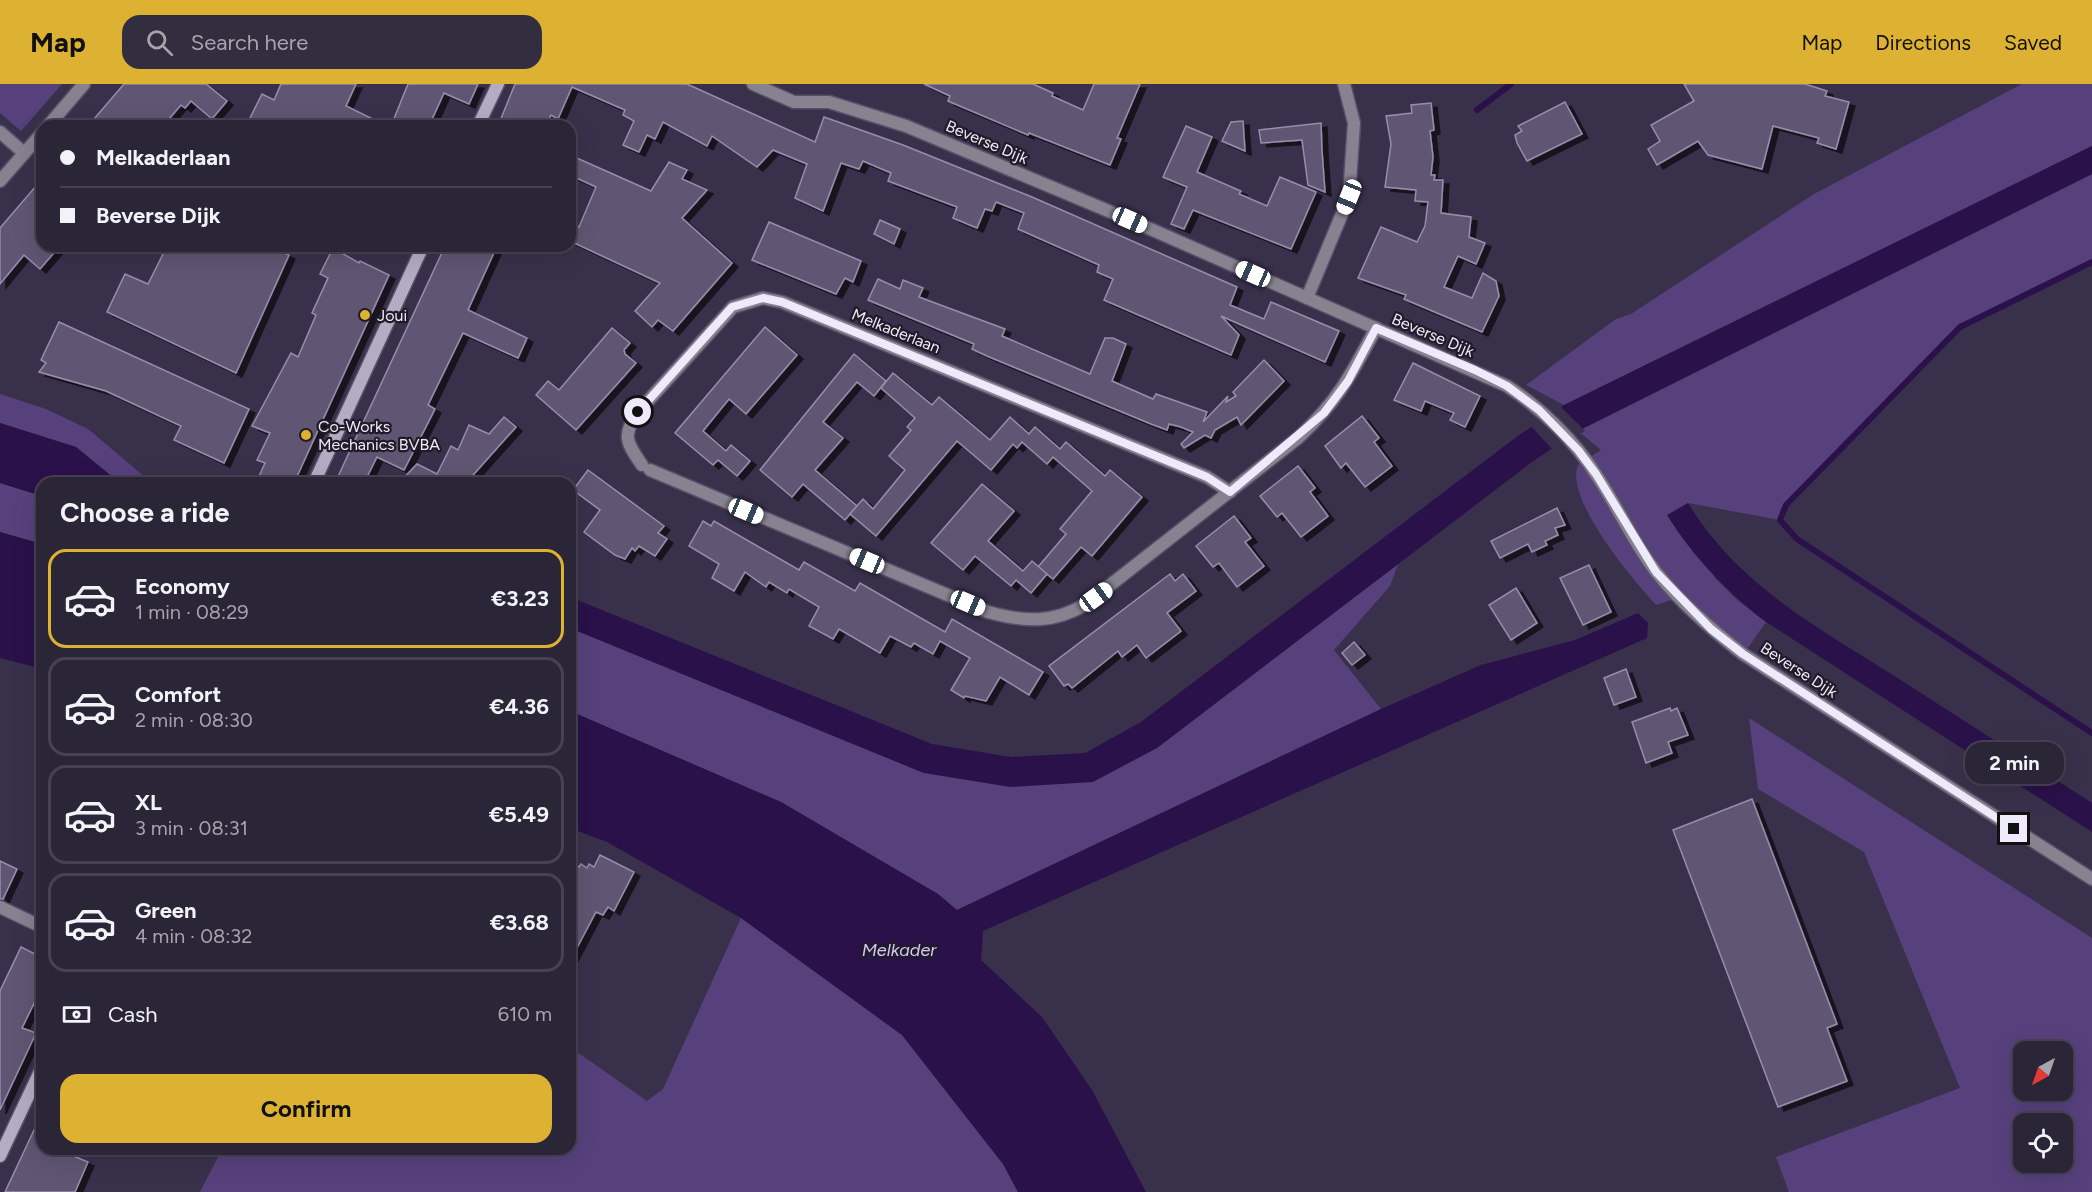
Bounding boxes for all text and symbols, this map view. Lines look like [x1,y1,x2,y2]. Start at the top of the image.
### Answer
search box [122,15,542,69]
text: Map [30,25,86,59]
icon: search [143,26,176,59]
text: Search here [191,29,308,56]
text: Map [1801,30,1842,55]
text: Directions [1875,30,1971,55]
text: Saved [2004,30,2062,55]
street label: Beverse Dijk [943,116,1031,168]
text: Melkaderlaan [96,144,230,171]
car [1334,177,1364,217]
text: Beverse Dijk [96,202,221,229]
car [1110,204,1150,236]
car [1233,258,1273,290]
street label: Melkaderlaan [849,305,943,357]
place label: Joui [377,306,407,325]
marker: Joui [358,308,372,322]
street label: Beverse Dijk [1389,309,1477,361]
route start [624,398,651,425]
place label: Co-Works Mechanics BVBA [318,417,440,454]
marker: Co-Works Mechanics BVBA [299,428,313,442]
text: Choose a ride [60,496,229,529]
car [726,496,766,526]
car [847,546,887,576]
icon: car [63,572,117,626]
text: Economy [135,573,230,600]
car [1076,579,1116,615]
text: €3.23 [491,585,549,612]
car [948,588,988,618]
text: 1 min · 08:29 [135,600,249,624]
street label: Beverse Dijk [1757,638,1841,702]
icon: car [63,680,117,734]
text: Comfort [135,681,221,708]
text: €4.36 [489,693,549,720]
text: 2 min · 08:30 [135,708,253,732]
callout: 2 min [1964,742,2064,784]
text: 2 min [1989,751,2040,775]
icon: car [63,788,117,842]
text: XL [135,789,162,816]
text: €5.49 [489,801,549,828]
route end [2000,815,2027,842]
text: 3 min · 08:31 [135,816,248,840]
icon: car [63,896,117,950]
text: Green [135,897,197,924]
text: €3.68 [490,909,549,936]
text: 4 min · 08:32 [135,924,252,948]
water label: Melkader [862,939,937,961]
icon: cash [60,998,93,1031]
text: Cash [108,1001,158,1028]
text: 610 m [498,1002,552,1026]
north arrow [2013,1041,2073,1101]
map controls [2013,1041,2073,1173]
button: Confirm [60,1074,552,1143]
button: locate [2013,1113,2073,1173]

